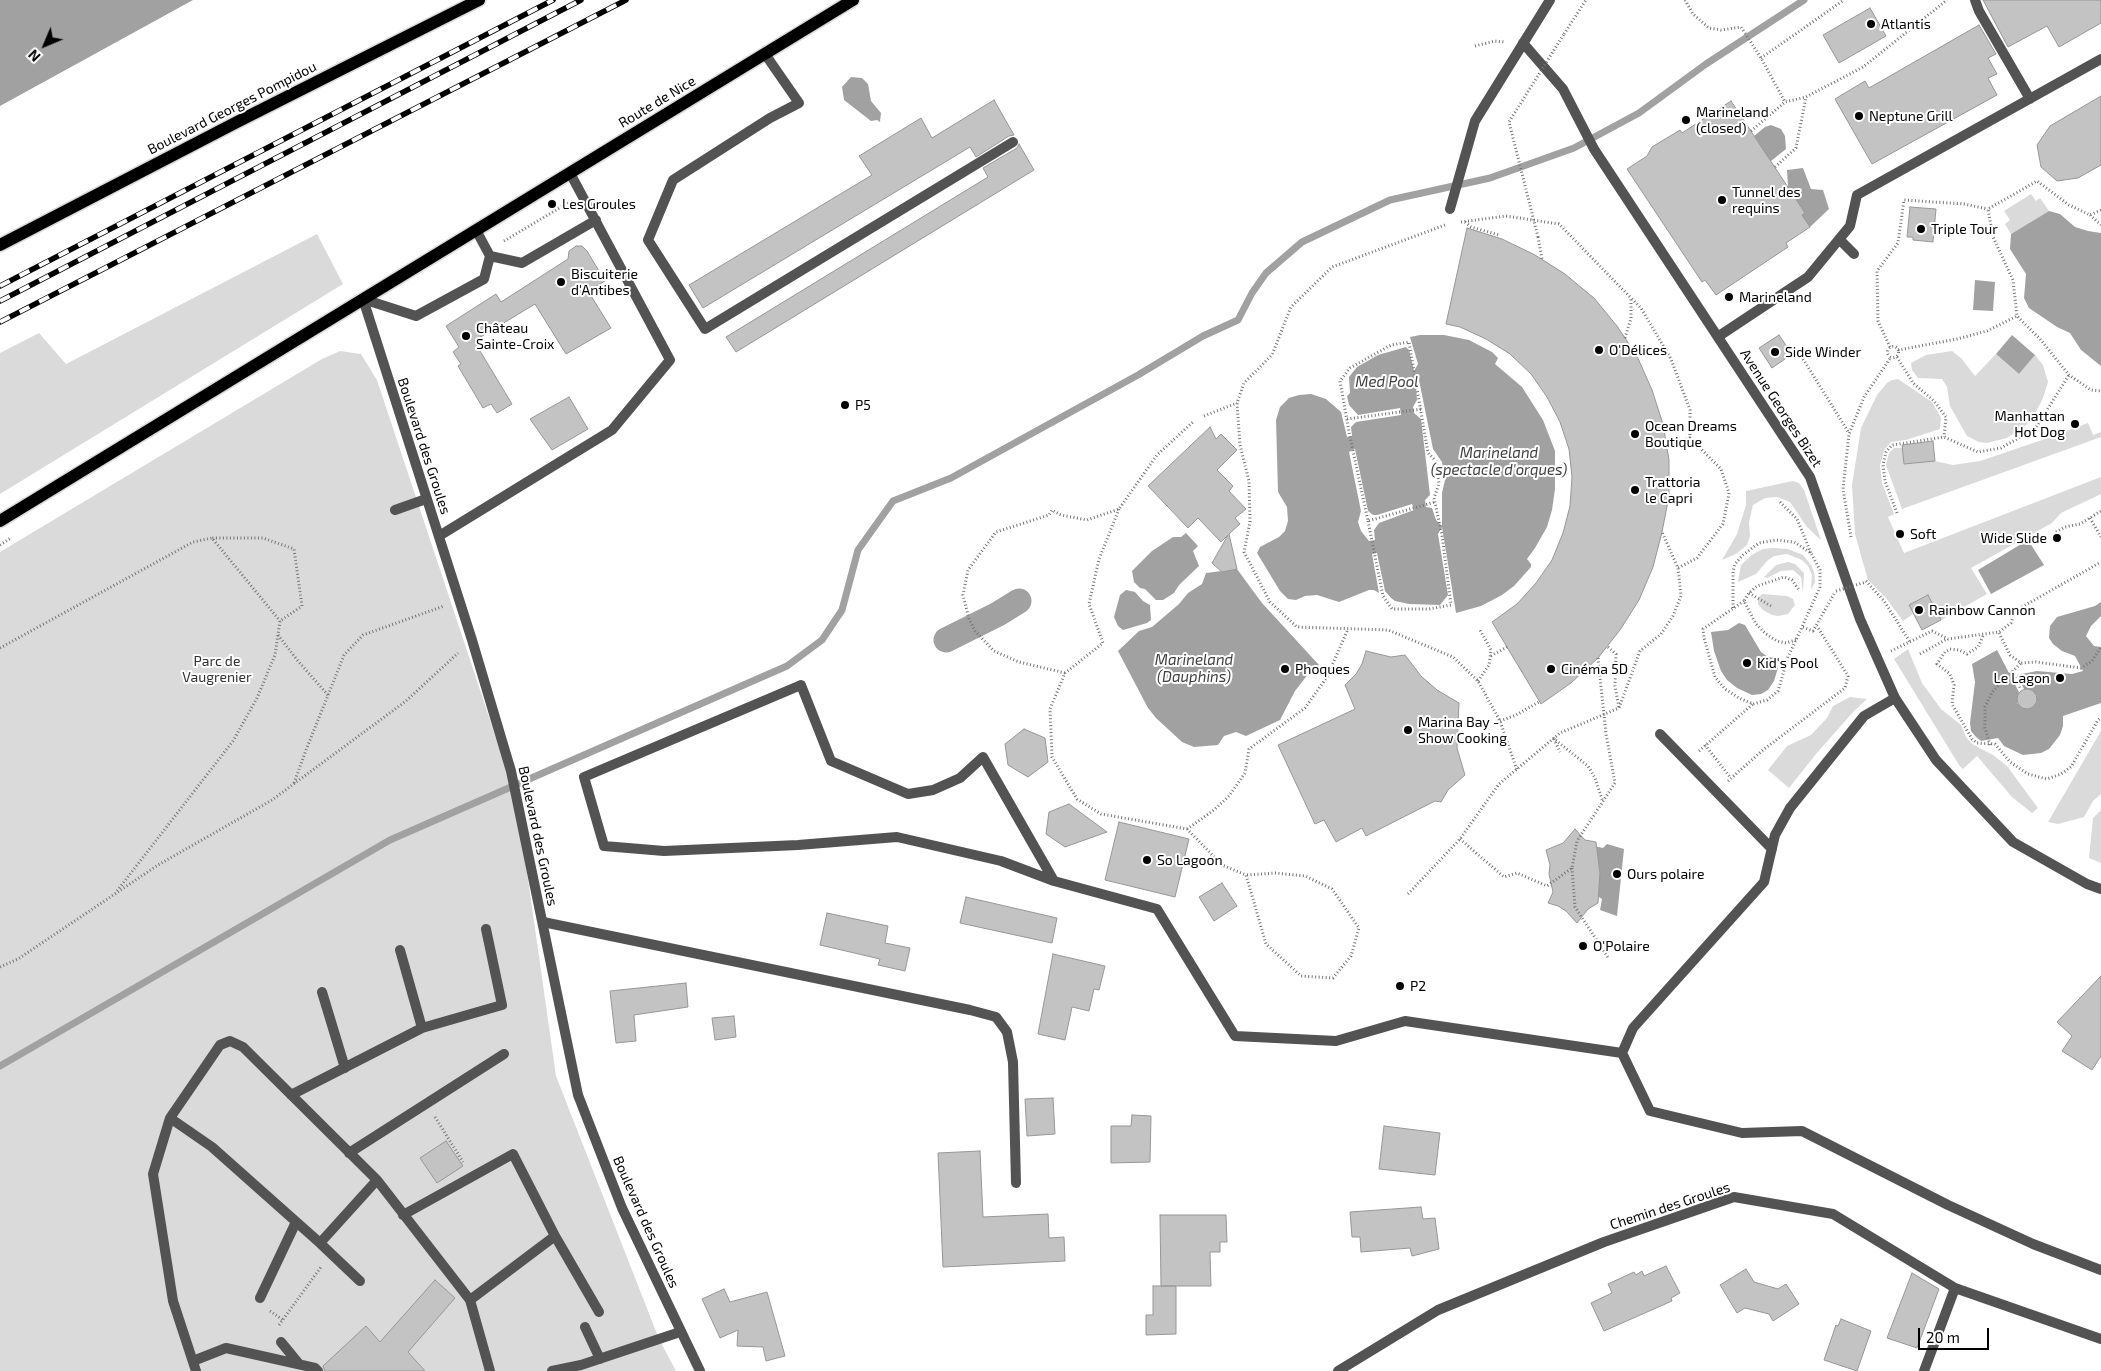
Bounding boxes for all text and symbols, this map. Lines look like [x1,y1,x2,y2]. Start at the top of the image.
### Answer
place label: Atlantis [1881,16,1931,32]
marker: Atlantis [1865,18,1877,30]
north arrow [20,20,70,70]
text: N [24,46,44,66]
street label: Boulevard Georges Pompidou [145,58,319,158]
street label: Route de Nice [615,72,699,132]
place label: Marineland (closed) [1696,104,1769,136]
place label: Neptune Grill [1869,108,1953,124]
marker: Neptune Grill [1853,110,1865,122]
marker: Marineland (closed) [1680,114,1692,126]
place label: Tunnel des requins [1732,184,1801,216]
marker: Tunnel des requins [1716,194,1728,206]
place label: Les Groules [562,196,636,212]
marker: Les Groules [546,198,558,210]
place label: Triple Tour [1931,221,1998,237]
marker: Triple Tour [1915,223,1927,235]
place label: Biscuiterie d'Antibes [571,266,638,298]
marker: Biscuiterie d'Antibes [555,276,567,288]
place label: Marineland [1739,289,1812,305]
marker: Marineland [1723,291,1735,303]
place label: Château Sainte-Croix [476,320,555,352]
marker: Château Sainte-Croix [460,330,472,342]
place label: O'Délices [1609,342,1667,358]
marker: O'Délices [1593,344,1605,356]
place label: Side Winder [1785,344,1861,360]
street label: Avenue Georges Bizet [1737,346,1825,470]
marker: Side Winder [1769,346,1781,358]
water label: Med Pool [1355,373,1419,391]
street label: Boulevard des Groules [394,376,454,516]
place label: P5 [855,397,871,413]
marker: P5 [839,399,851,411]
place label: Manhattan Hot Dog [1995,408,2065,441]
place label: Ocean Dreams Boutique [1645,418,1737,451]
marker: Manhattan Hot Dog [2069,418,2081,430]
marker: Ocean Dreams Boutique [1629,428,1641,440]
water label: Marineland (spectacle d'orques) [1431,444,1567,479]
place label: Trattoria le Capri [1645,474,1701,507]
marker: Trattoria le Capri [1629,484,1641,496]
place label: Soft [1910,526,1936,542]
marker: Soft [1894,528,1906,540]
place label: Wide Slide [1981,530,2047,546]
marker: Wide Slide [2051,532,2063,544]
place label: Rainbow Cannon [1929,602,2036,618]
marker: Rainbow Cannon [1913,604,1925,616]
water label: Marineland (Dauphins) [1155,651,1233,686]
park label: Parc de Vaugrenier [182,653,252,686]
place label: Kid's Pool [1757,655,1818,671]
marker: Kid's Pool [1741,657,1753,669]
place label: Phoques [1295,661,1350,677]
place label: Cinéma 5D [1561,661,1628,677]
marker: Phoques [1279,663,1291,675]
marker: Cinéma 5D [1545,663,1557,675]
place label: Le Lagon [1993,670,2050,686]
marker: Le Lagon [2054,672,2066,684]
place label: Marina Bay - Show Cooking [1418,714,1507,746]
marker: Marina Bay - Show Cooking [1402,724,1414,736]
street label: Boulevard des Groules [515,765,561,907]
place label: So Lagoon [1157,852,1223,868]
marker: So Lagoon [1141,854,1153,866]
place label: Ours polaire [1627,866,1705,882]
marker: Ours polaire [1611,868,1623,880]
place label: O'Polaire [1593,938,1650,954]
marker: O'Polaire [1577,940,1589,952]
place label: P2 [1410,978,1426,994]
marker: P2 [1394,980,1406,992]
street label: Boulevard des Groules [609,1153,683,1291]
street label: Chemin des Groules [1608,1179,1732,1233]
scale bar [1921,1318,1992,1350]
text: 20 m [1926,1328,1960,1346]

